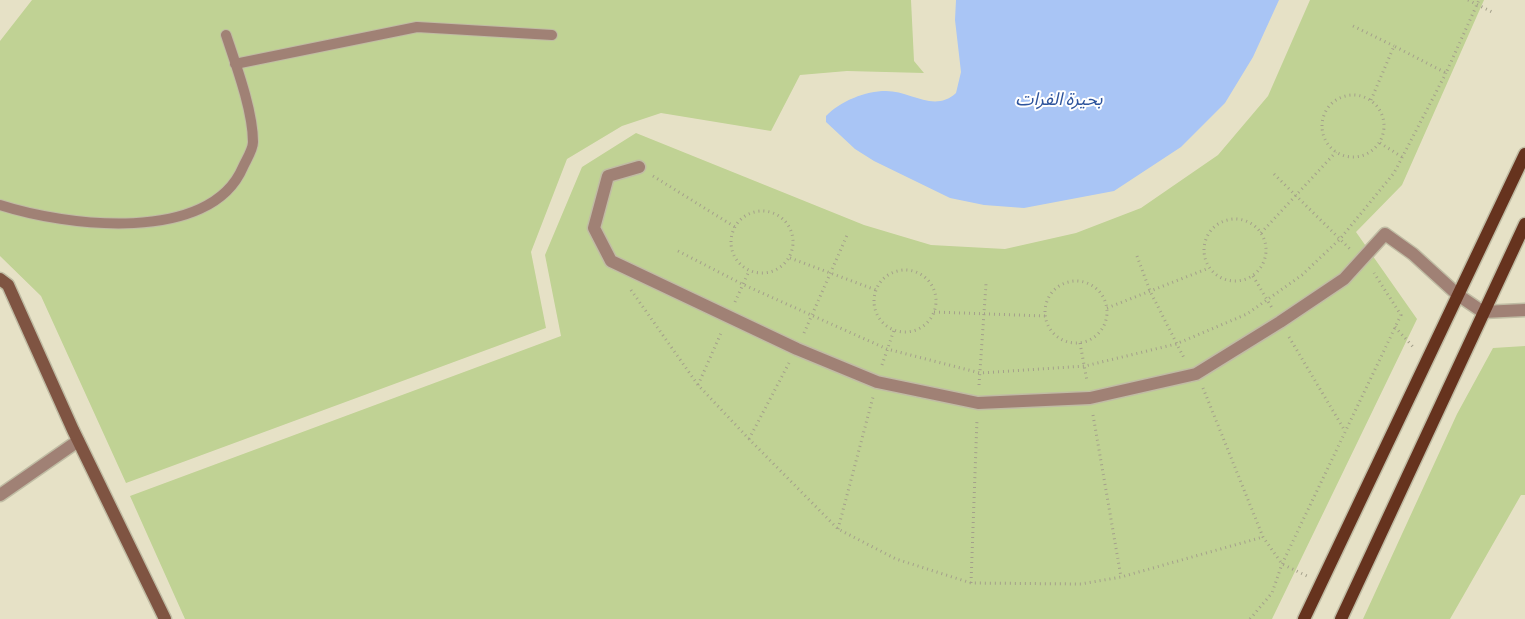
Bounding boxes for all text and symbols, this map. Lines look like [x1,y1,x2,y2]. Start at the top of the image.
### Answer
water label: بحيرة الفرات [1016,89,1102,111]

